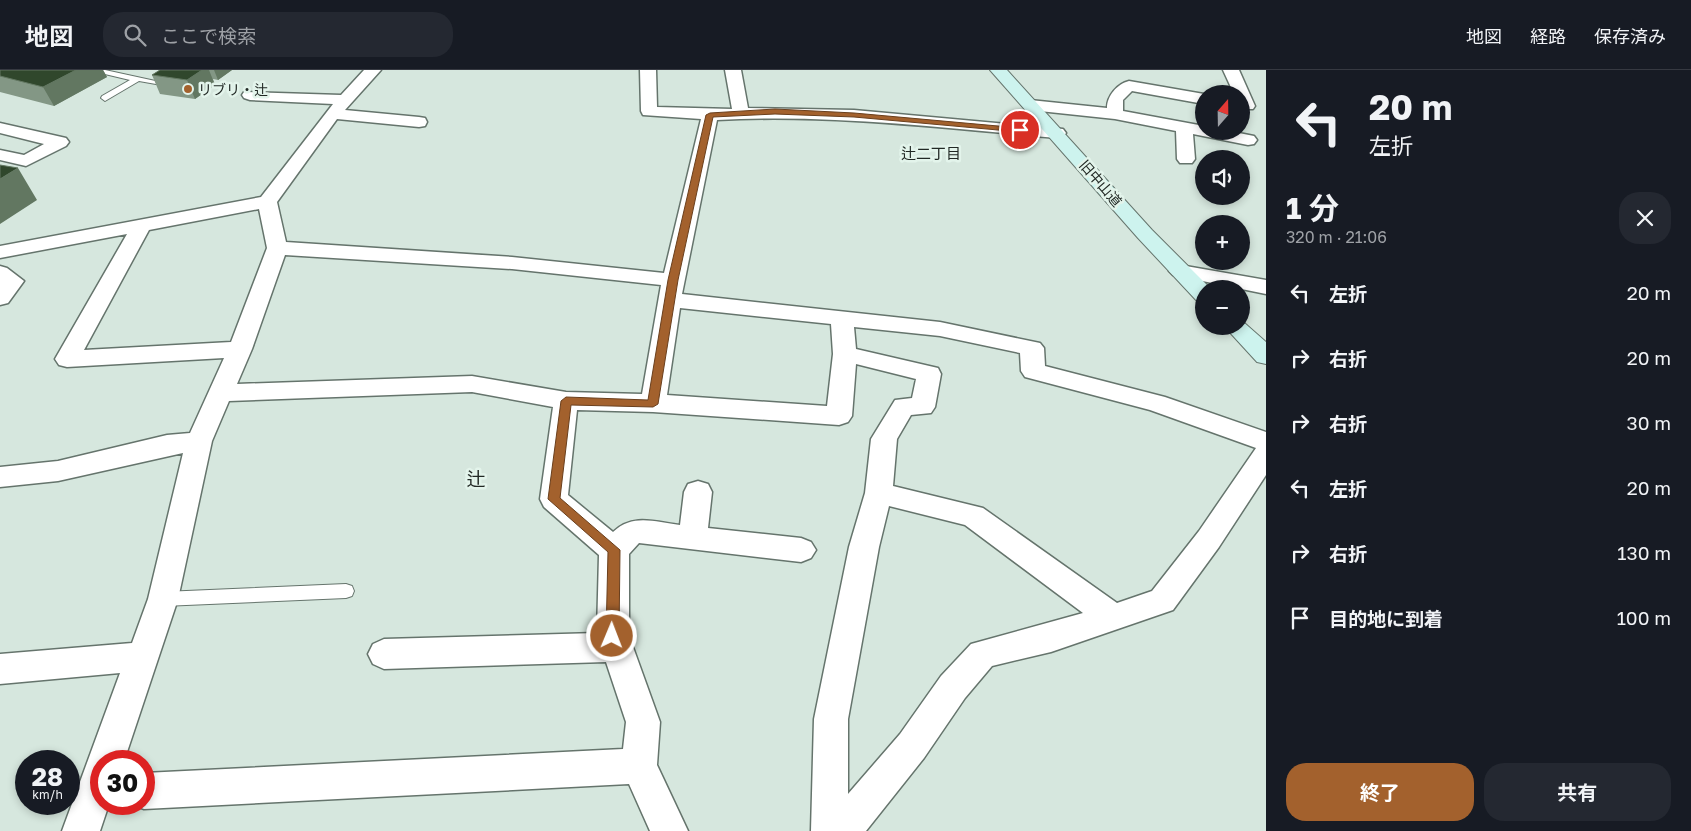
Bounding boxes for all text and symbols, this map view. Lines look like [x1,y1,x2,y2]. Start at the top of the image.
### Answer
search box [103,12,453,57]
text: 地図 [25,21,73,50]
icon: search [121,21,149,49]
text: ここで検索 [161,24,256,47]
text: 地図 [1466,25,1502,47]
text: 経路 [1530,25,1566,47]
text: 保存済み [1594,25,1666,47]
place label: リブリ・辻 [198,81,268,98]
marker: リブリ・辻 [182,83,194,95]
north arrow [1195,85,1250,140]
map controls [1195,85,1250,335]
text: 20 m [1369,86,1452,128]
icon: left [1286,90,1351,155]
pin [999,109,1041,151]
icon: arrive [1006,116,1034,144]
text: 左折 [1369,132,1413,159]
district label: 辻二丁目 [901,144,961,162]
button: sound [1195,150,1250,205]
street label: 旧中山道 [1076,156,1126,210]
text: 1 分 [1286,190,1339,226]
button: close [1619,192,1671,244]
button: + [1195,215,1250,270]
text: 320 m · 21:06 [1286,227,1387,247]
icon: left [1286,279,1314,307]
button: − [1195,280,1250,335]
text: 20 m [1627,281,1671,304]
text: 左折 [1329,282,1367,305]
icon: right [1286,344,1314,372]
text: 20 m [1627,346,1671,369]
text: 右折 [1329,347,1367,370]
icon: right [1286,409,1314,437]
text: 30 m [1627,411,1671,434]
text: 右折 [1329,412,1367,435]
district label: 辻 [466,467,486,490]
icon: left [1286,474,1314,502]
text: 20 m [1627,476,1671,499]
text: 左折 [1329,477,1367,500]
icon: right [1286,539,1314,567]
text: 130 m [1617,541,1671,564]
text: 右折 [1329,542,1367,565]
icon: arrive [1286,604,1314,632]
text: 100 m [1617,606,1671,629]
text: 目的地に到着 [1329,607,1443,630]
position arrow [585,609,637,661]
speed limit sign: 30 [90,750,155,815]
text: 28 [32,761,63,792]
button: 終了 [1286,763,1474,821]
button: 共有 [1484,763,1671,821]
text: km/h [32,787,63,802]

